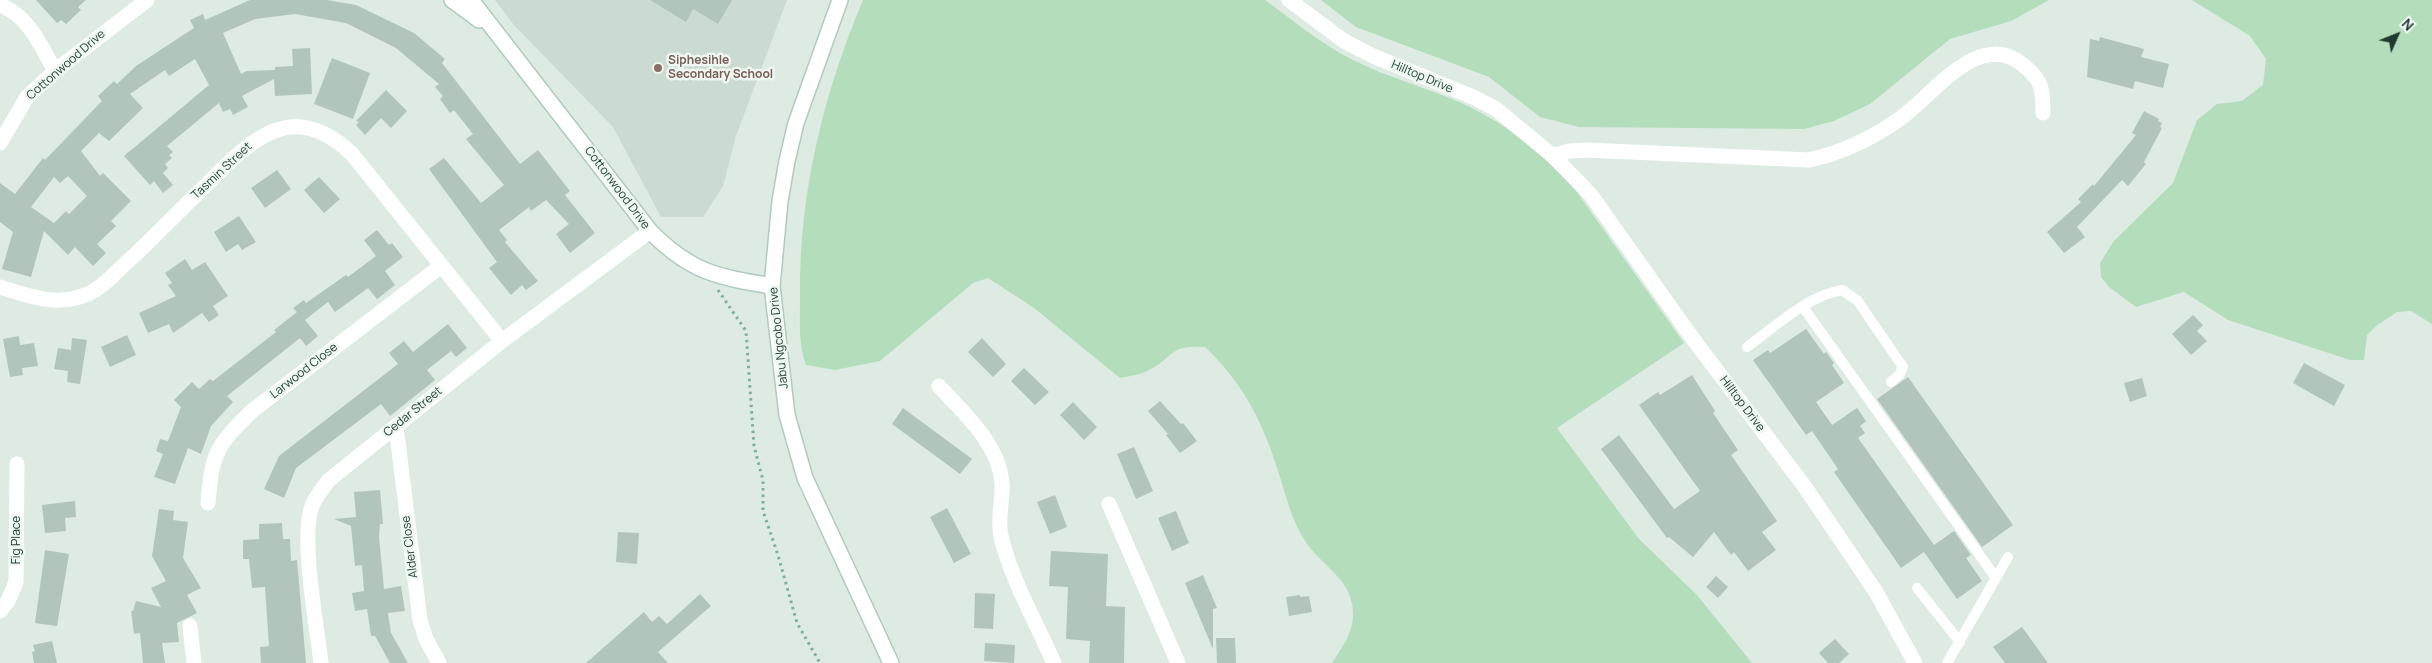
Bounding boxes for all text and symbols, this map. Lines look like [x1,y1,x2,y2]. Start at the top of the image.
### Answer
north arrow [2372,10,2422,60]
text: N [2398,14,2418,34]
street label: Cottonwood Drive [24,27,108,103]
place label: Siphesihle Secondary School [668,54,773,82]
street label: Hilltop Drive [1389,58,1455,96]
marker: Siphesihle Secondary School [652,62,664,74]
street label: Tasmin Street [189,139,255,203]
street label: Cottonwood Drive [581,144,653,232]
street label: Jabu Ngcobo Drive [766,286,792,390]
street label: Larwood Close [267,340,341,402]
street label: Hilltop Drive [1716,373,1768,435]
street label: Cedar Street [381,384,445,440]
street label: Alder Close [399,515,421,579]
street label: Fig Place [10,516,24,564]

